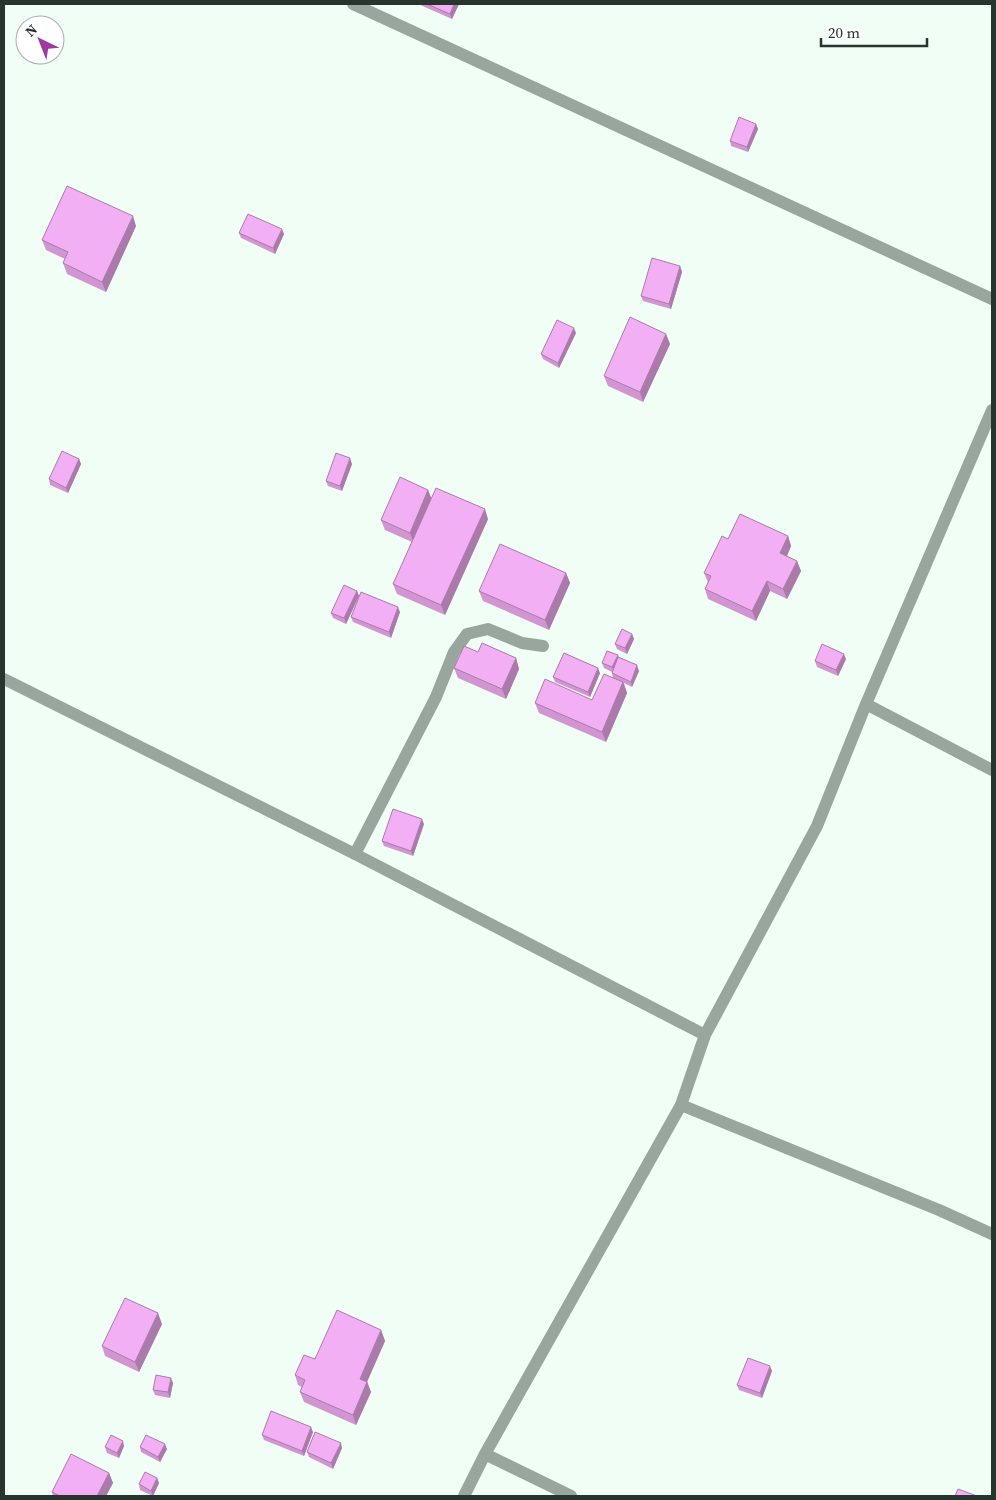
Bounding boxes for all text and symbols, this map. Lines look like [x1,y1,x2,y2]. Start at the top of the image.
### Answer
north arrow [15,15,65,65]
scale bar [821,15,927,47]
text: N [21,20,42,41]
text: 20 m [828,22,860,43]

